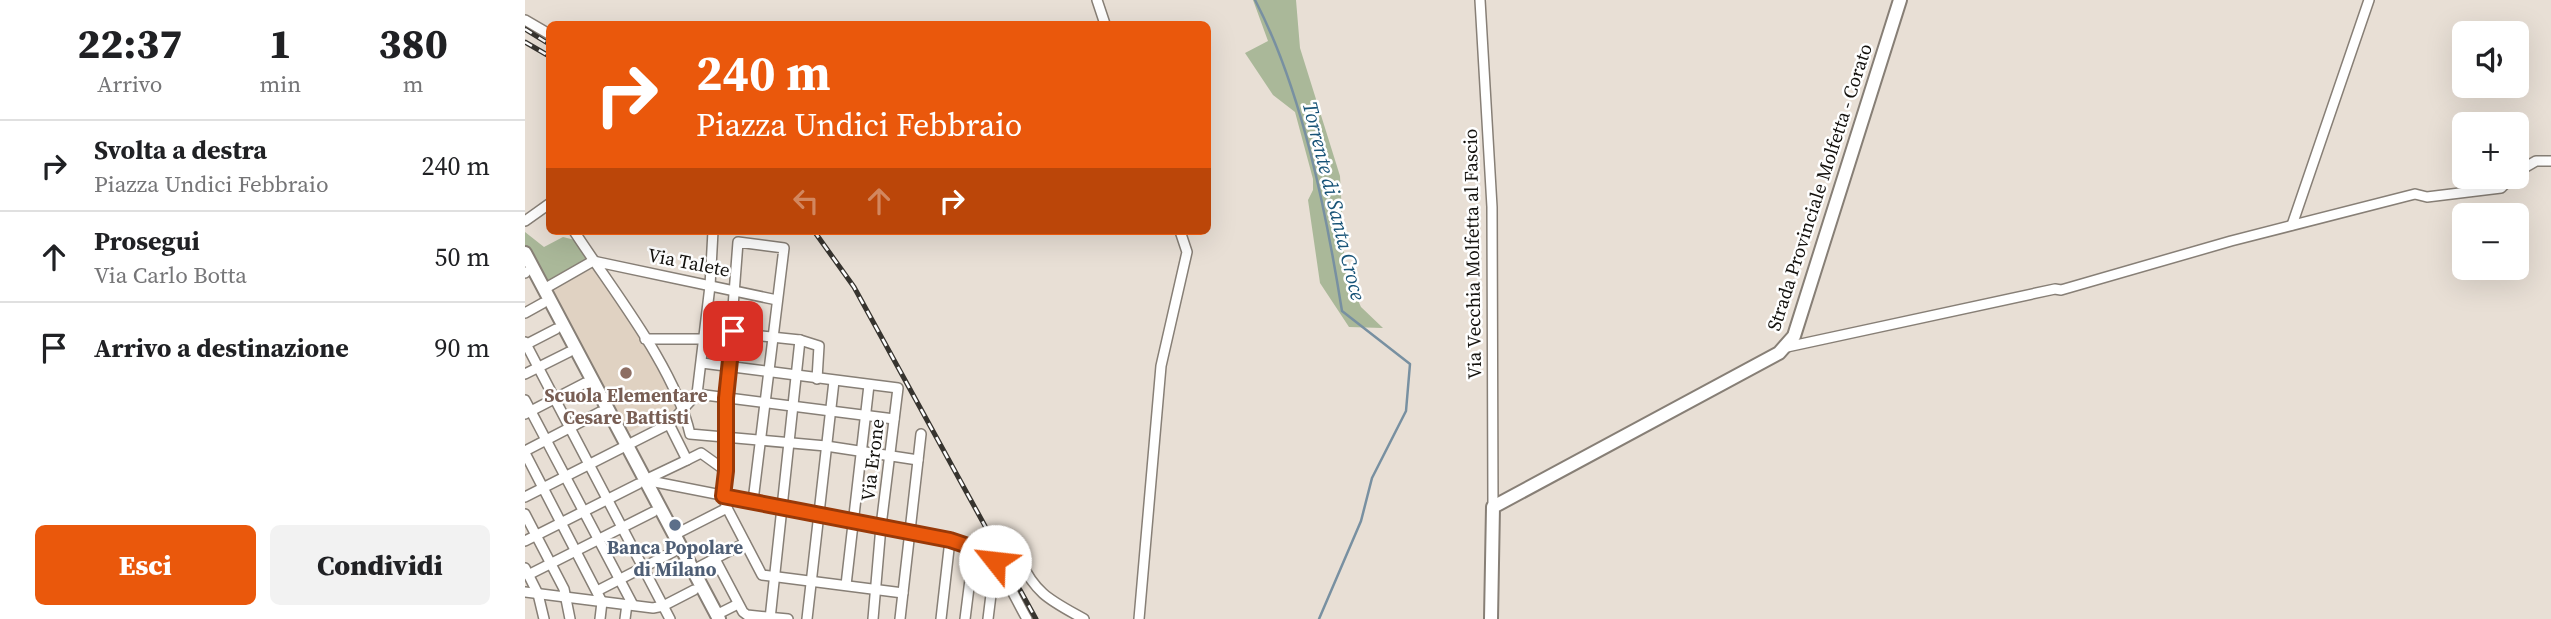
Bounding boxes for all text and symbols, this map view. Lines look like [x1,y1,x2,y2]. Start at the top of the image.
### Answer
text: 22:37 [77,14,182,72]
text: 1 [269,14,292,72]
text: 380 [378,14,448,72]
map controls [2452,21,2529,280]
button: sound [2452,21,2529,98]
text: 240 m [696,39,831,106]
street label: Strada Provinciale Molfetta - Corato [1760,40,1878,334]
icon: right [581,49,672,140]
text: Arrivo [97,68,162,100]
text: min [260,68,301,100]
text: m [403,68,423,100]
water label: Torrente di Santa Croce [1296,98,1373,304]
text: Piazza Undici Febbraio [696,103,1022,147]
button: + [2452,112,2529,189]
street label: Via Vecchia Molfetta al Fascio [1457,128,1487,380]
text: Svolta a destra [94,132,267,168]
icon: right [35,147,73,185]
text: 240 m [422,148,490,184]
text: Piazza Undici Febbraio [94,168,329,200]
icon: left [787,182,825,220]
icon: ahead [860,182,898,220]
icon: right [933,182,971,220]
button: − [2452,203,2529,280]
text: Prosegui [94,223,200,259]
icon: ahead [35,238,73,276]
text: 50 m [435,239,490,275]
street label: Via Talete [646,241,732,283]
text: Via Carlo Botta [94,259,247,291]
pin [703,301,763,361]
icon: arrive [714,312,752,350]
icon: arrive [35,329,73,367]
text: Arrivo a destinazione [94,330,349,366]
text: 90 m [435,330,490,366]
marker: Scuola Elementare Cesare Battisti [618,365,634,381]
place label: Scuola Elementare Cesare Battisti [544,382,708,430]
street label: Via Erone [854,417,890,503]
marker: Banca Popolare di Milano [667,517,683,533]
position arrow [958,524,1032,598]
button: Esci [35,525,256,605]
button: Condividi [270,525,490,605]
place label: Banca Popolare di Milano [607,534,743,582]

